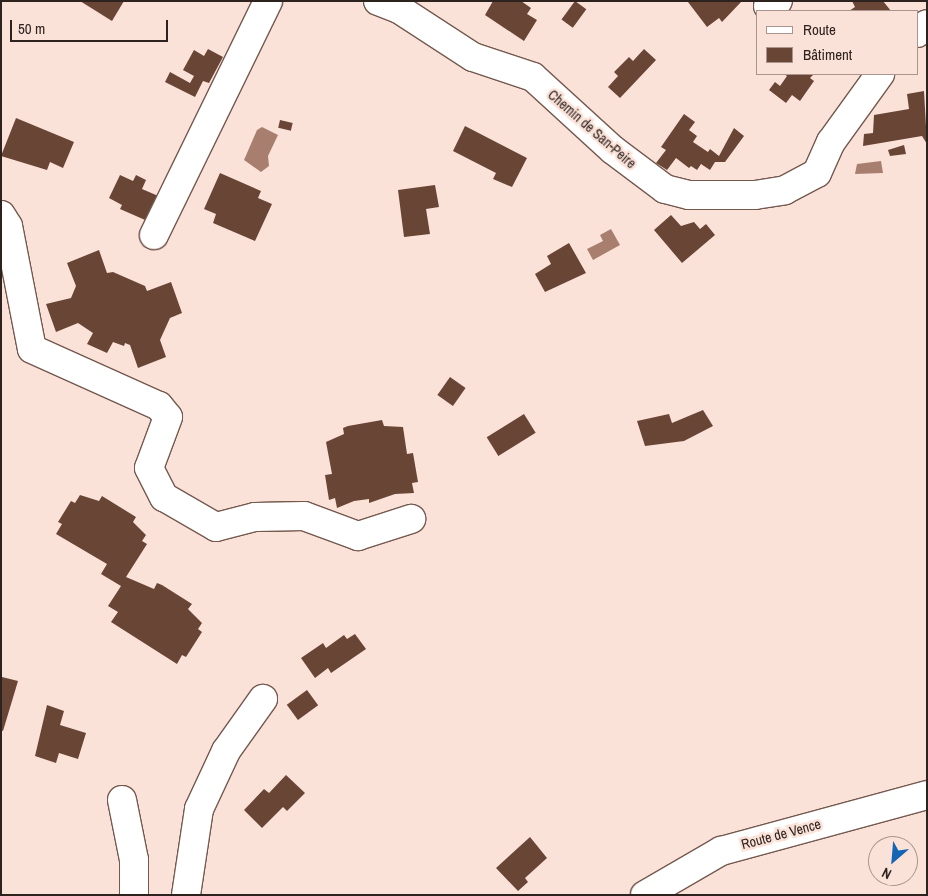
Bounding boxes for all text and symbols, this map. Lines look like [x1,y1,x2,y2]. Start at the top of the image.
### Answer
scale bar [12,10,170,42]
legend [756,10,918,75]
text: 50 m [18,18,45,39]
text: Route [803,19,836,40]
text: Bâtiment [803,44,852,65]
street label: Chemin de San-Peire [545,86,639,172]
street label: Route de Vence [739,815,823,853]
north arrow [868,836,918,886]
text: N [879,864,894,883]

